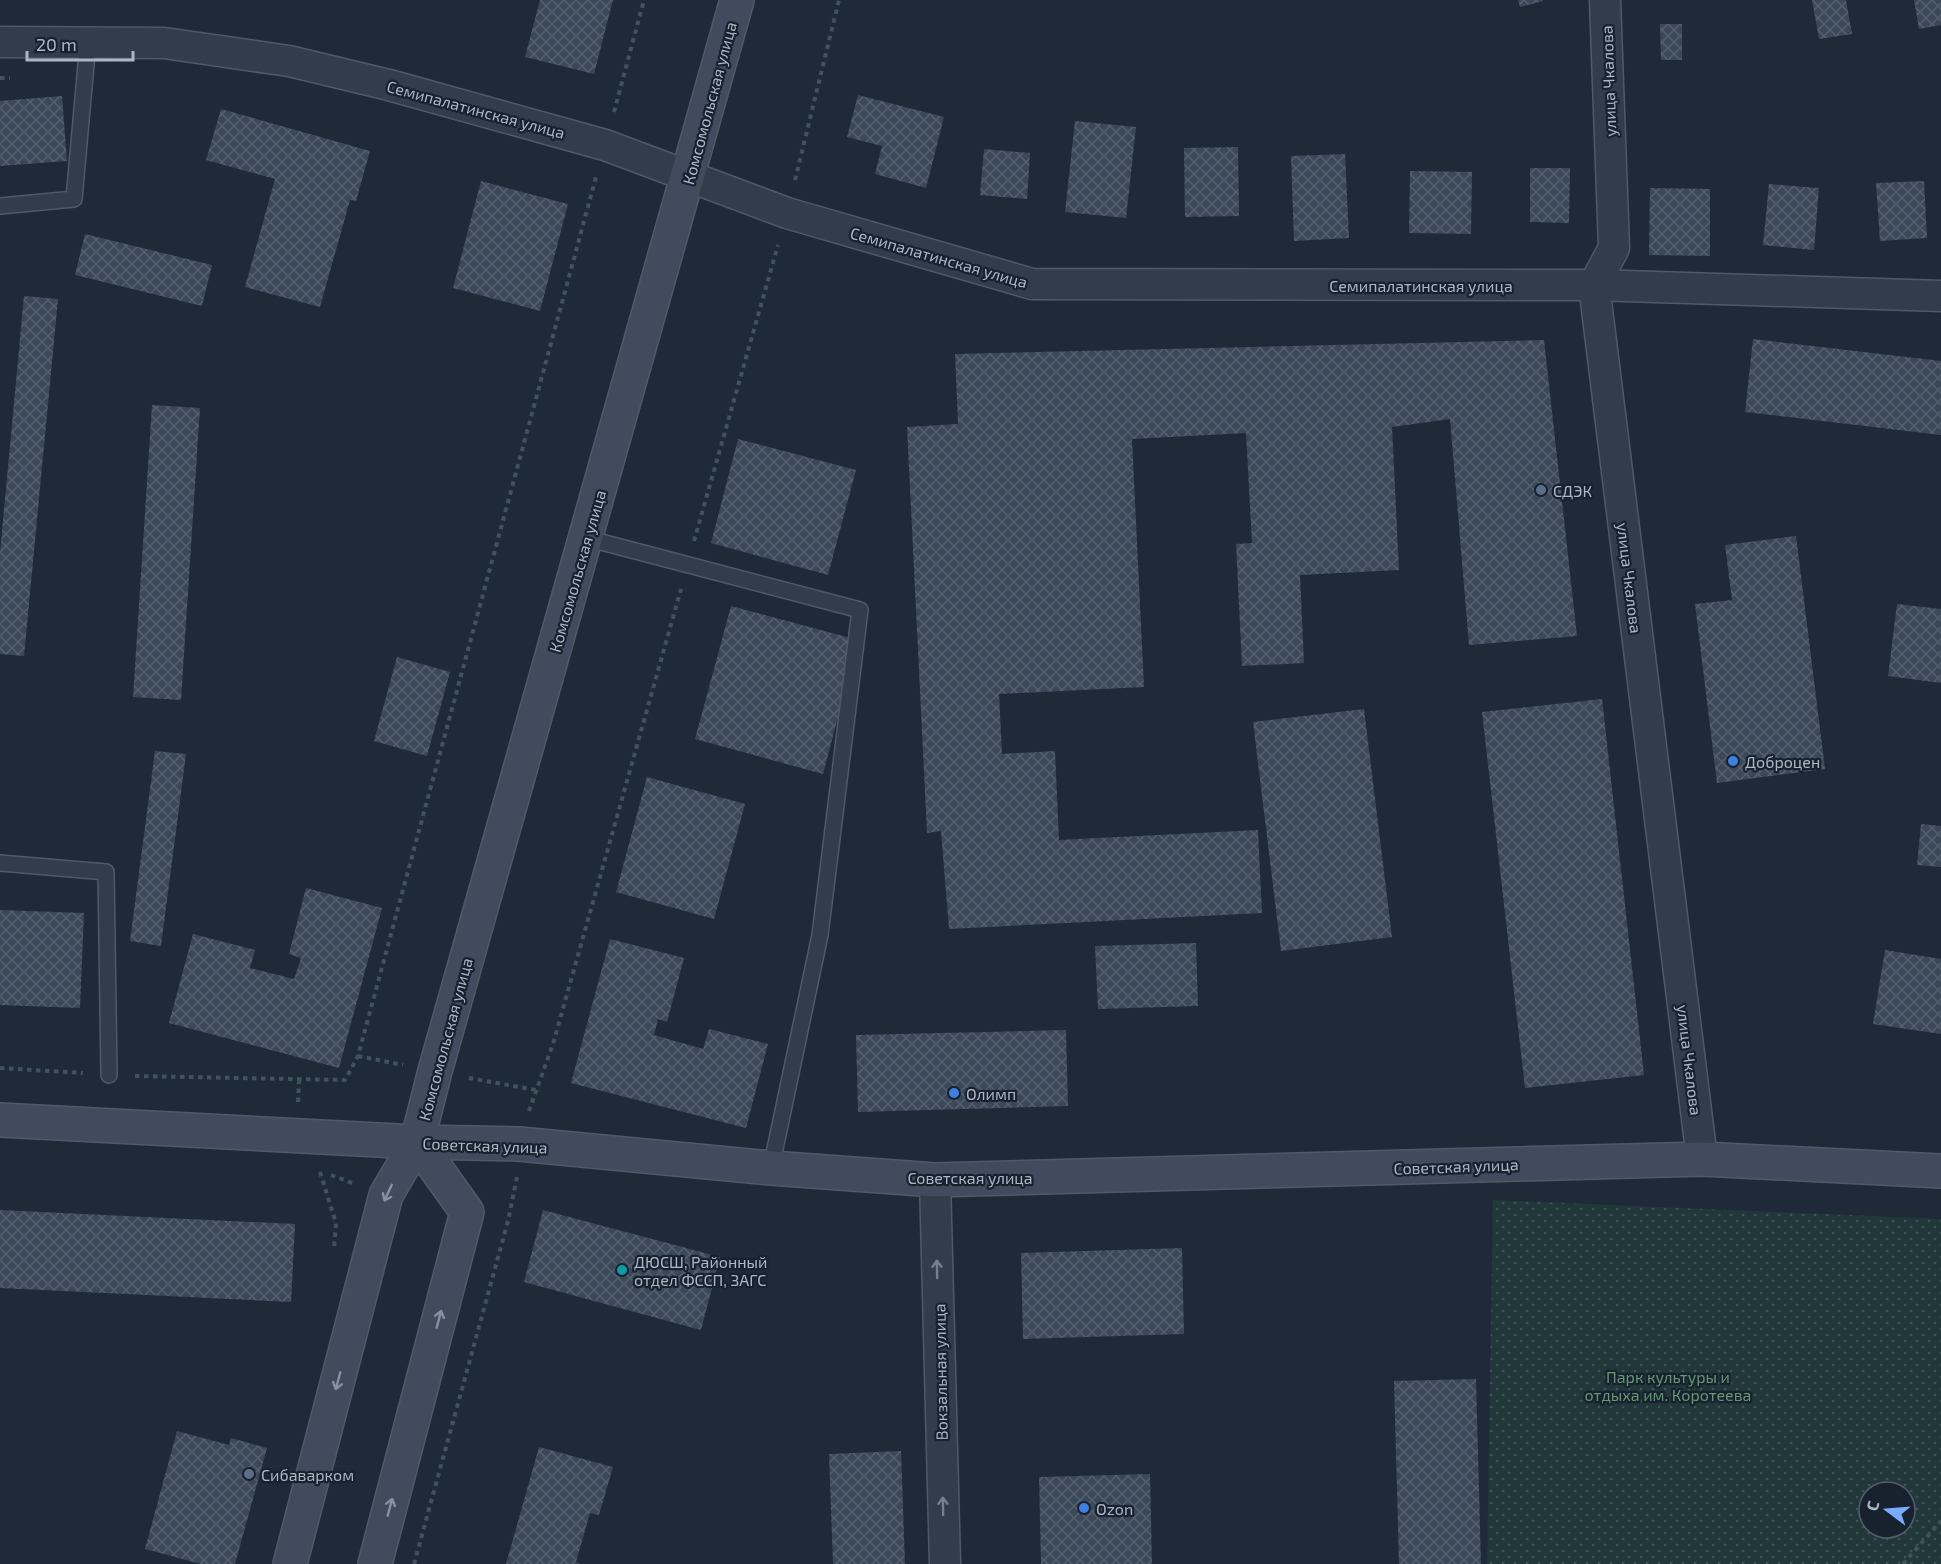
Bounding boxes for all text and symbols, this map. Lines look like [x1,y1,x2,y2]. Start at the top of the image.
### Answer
street label: Комсомольская улица [678,19,741,187]
scale bar [27,24,134,62]
street label: улица Чкалова [1597,25,1620,137]
text: 20 m [36,33,77,55]
street label: Семипалатинская улица [385,76,567,143]
street label: Семипалатинская улица [848,223,1030,292]
street label: Семипалатинская улица [1329,276,1513,296]
place label: СДЭК [1553,481,1592,500]
marker: СДЭК [1534,483,1548,497]
street label: Комсомольская улица [545,488,610,655]
street label: улица Чкалова [1613,522,1646,635]
place label: Доброцен [1745,752,1820,771]
marker: Доброцен [1726,754,1740,768]
street label: Комсомольская улица [414,955,477,1123]
street label: улица Чкалова [1673,1004,1706,1117]
place label: Олимп [966,1084,1016,1103]
marker: Олимп [947,1086,961,1100]
street label: Советская улица [422,1133,548,1158]
street label: Советская улица [1393,1154,1519,1179]
street label: Советская улица [907,1168,1033,1188]
one-way arrow [382,1183,394,1201]
place label: ДЮСШ, Районный отдел ФССП, ЗАГС [634,1252,767,1289]
one-way arrow [931,1259,943,1279]
marker: ДЮСШ, Районный отдел ФССП, ЗАГС [615,1263,629,1277]
street label: Вокзальная улица [929,1303,952,1441]
one-way arrow [434,1310,446,1329]
park label: Парк культуры и отдыха им. Коротеева [1585,1367,1751,1404]
one-way arrow [331,1371,343,1390]
place label: Сибаварком [261,1465,354,1484]
marker: Сибаварком [242,1467,256,1481]
north arrow [1857,1480,1917,1540]
one-way arrow [937,1496,949,1516]
one-way arrow [385,1498,396,1517]
place label: Ozon [1096,1499,1133,1518]
text: С [1862,1499,1883,1513]
marker: Ozon [1077,1501,1091,1515]

